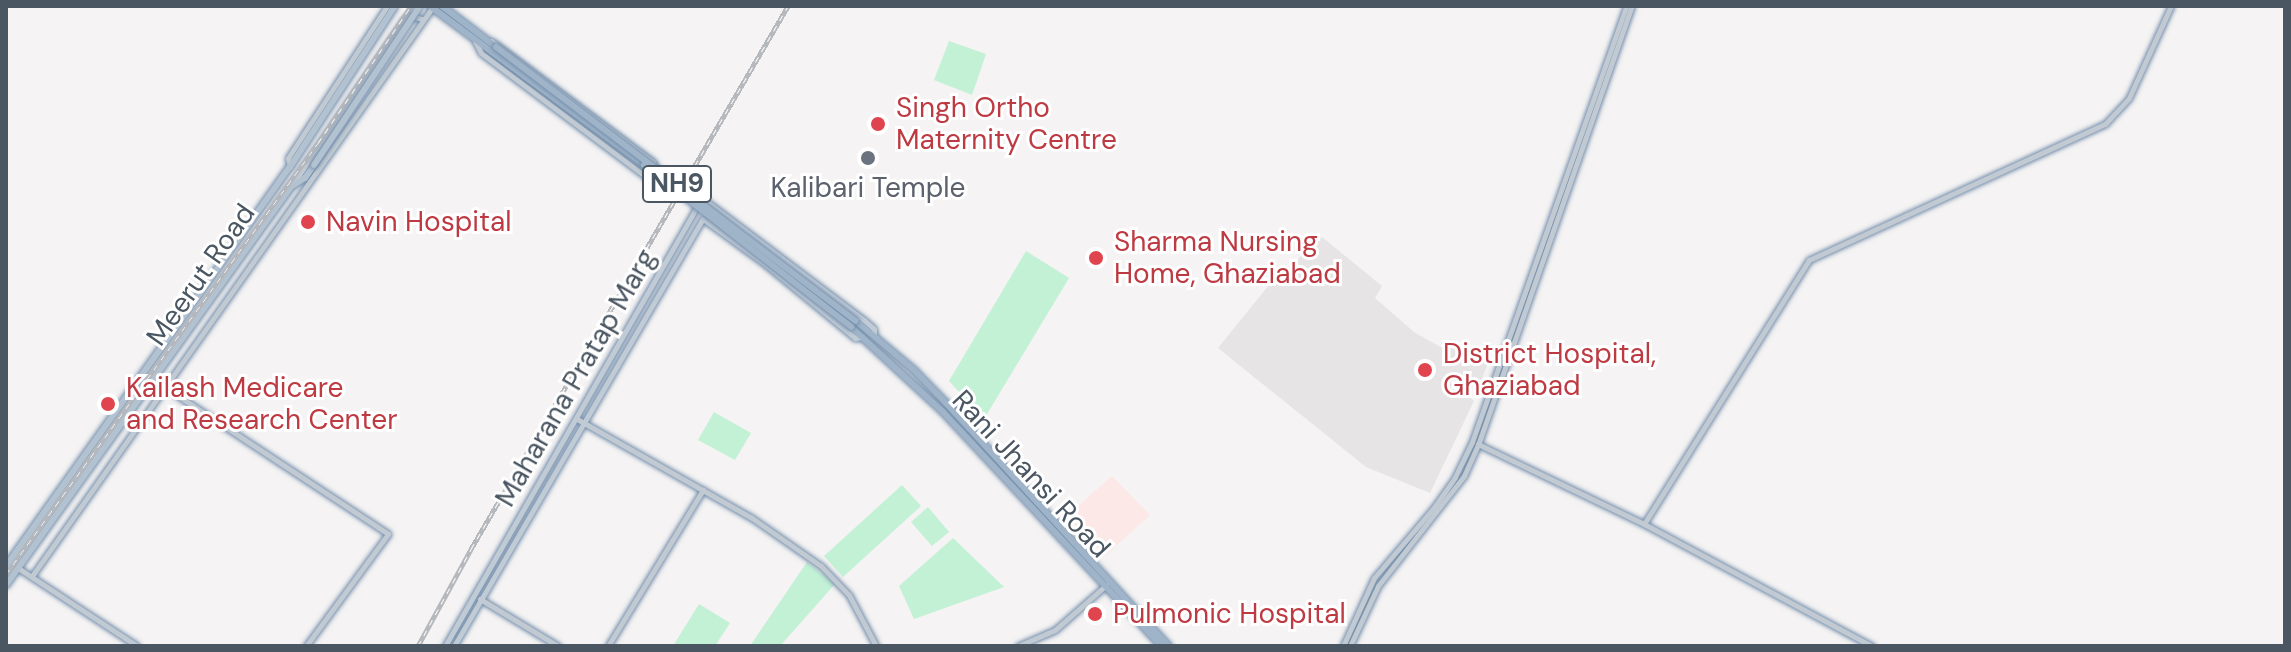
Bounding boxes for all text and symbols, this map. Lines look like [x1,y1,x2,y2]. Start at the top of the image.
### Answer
place label: Singh Ortho Maternity Centre [896,91,1117,157]
marker: Singh Ortho Maternity Centre [867,113,889,135]
marker: Kalibari Temple [859,149,877,167]
road number: NH9 [641,162,713,206]
place label: Kalibari Temple [771,171,965,205]
street label: Meerut Road [140,198,262,352]
place label: Navin Hospital [326,205,511,239]
marker: Navin Hospital [297,211,319,233]
place label: Sharma Nursing Home, Ghaziabad [1114,225,1341,291]
street label: Maharana Pratap Marg [489,243,663,513]
marker: Sharma Nursing Home, Ghaziabad [1085,247,1107,269]
place label: District Hospital, Ghaziabad [1443,337,1656,403]
marker: District Hospital, Ghaziabad [1414,359,1436,381]
place label: Kailash Medicare and Research Center [126,371,397,437]
street label: Rani Jhansi Road [945,383,1117,565]
marker: Kailash Medicare and Research Center [97,393,119,415]
place label: Pulmonic Hospital [1113,597,1346,631]
marker: Pulmonic Hospital [1084,603,1106,625]

